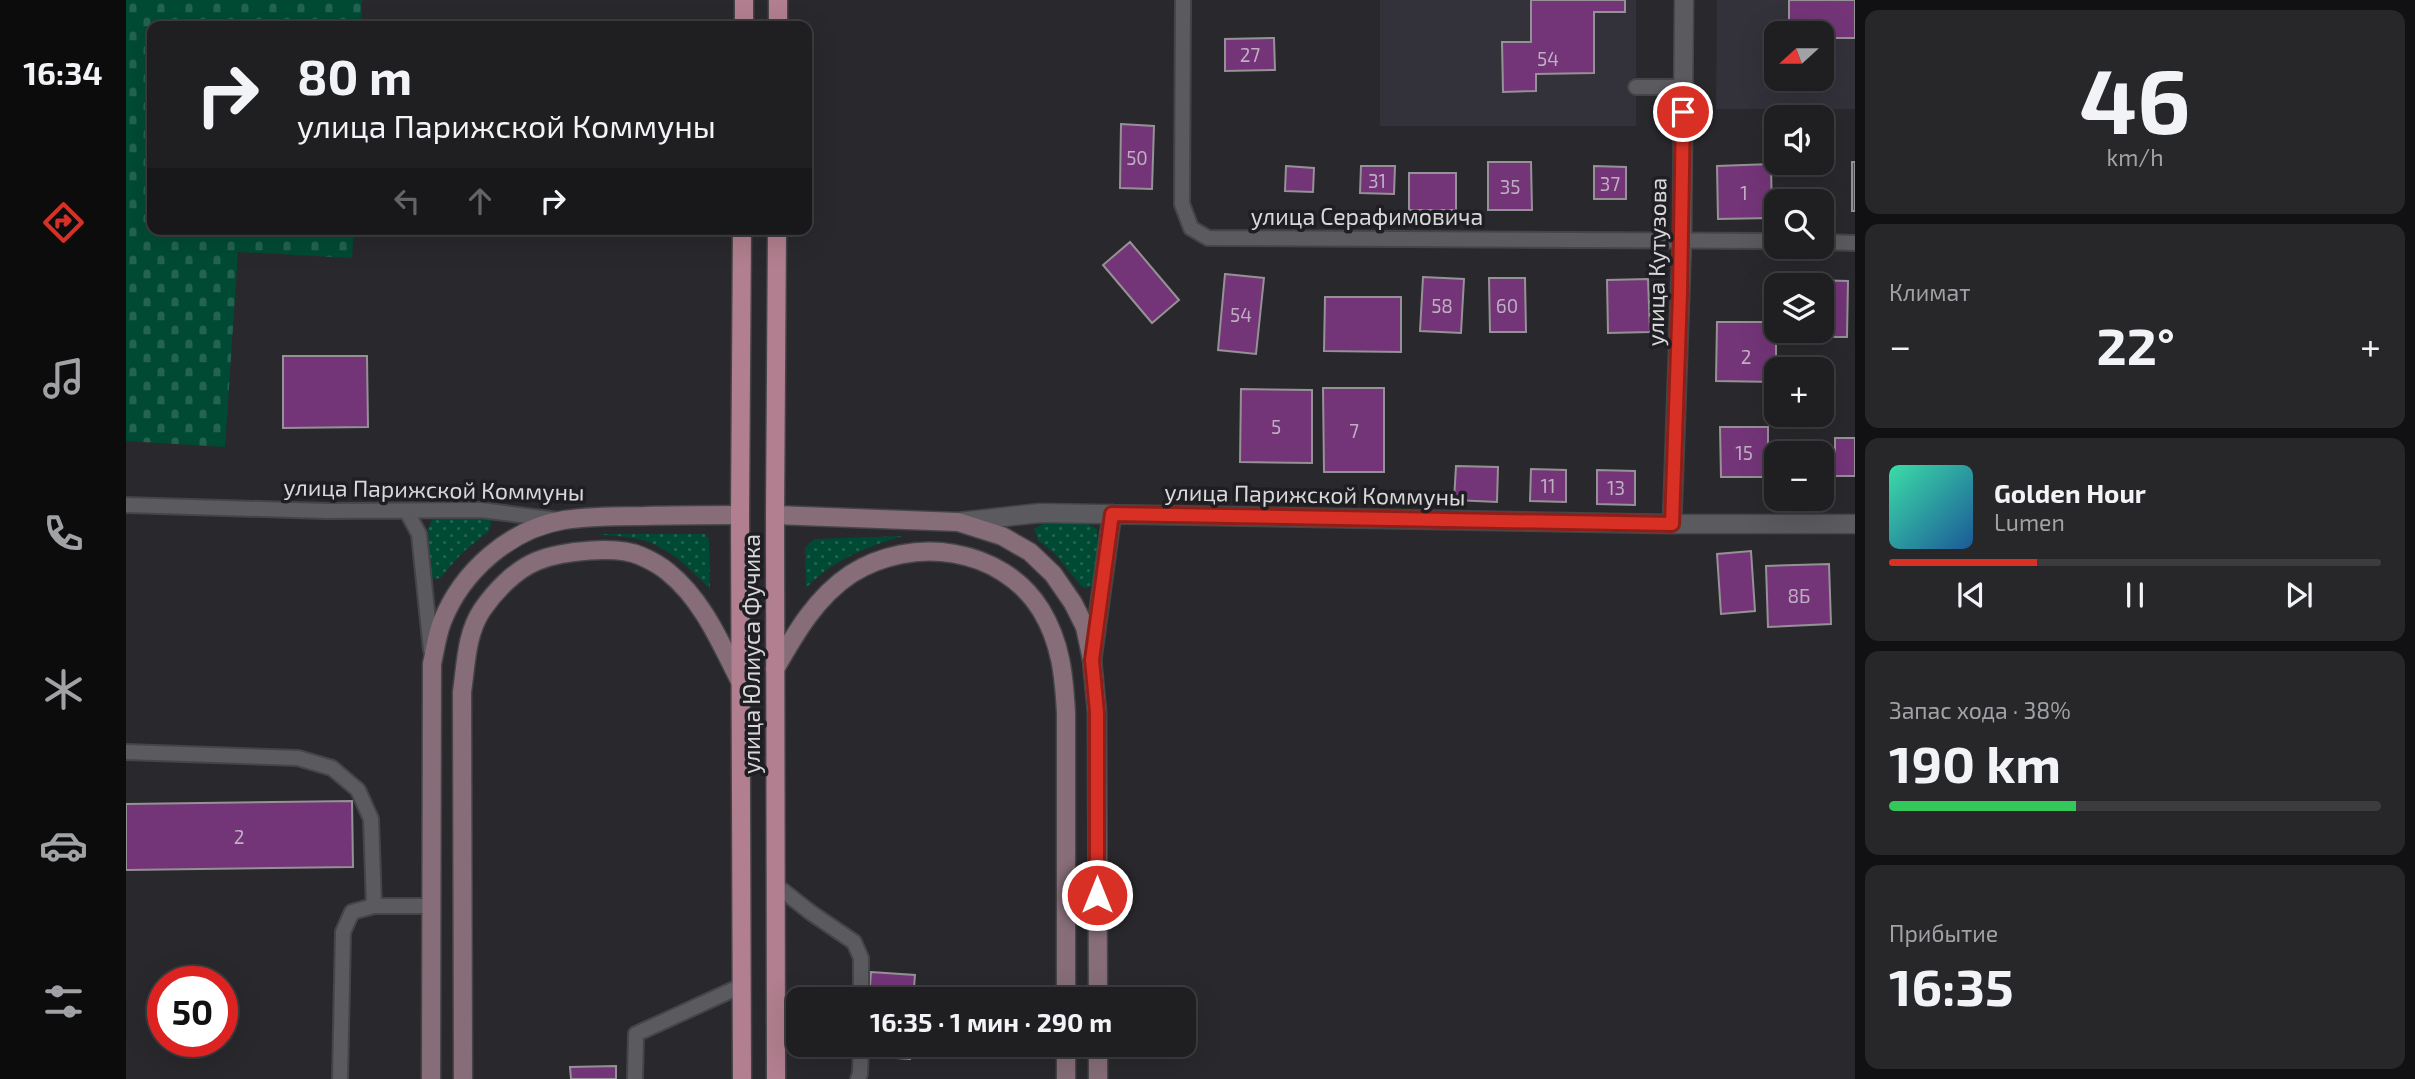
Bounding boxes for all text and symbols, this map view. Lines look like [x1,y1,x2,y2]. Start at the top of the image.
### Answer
north arrow [1764,21,1834,91]
map controls [1764,21,1834,511]
house number: 27 [1240,43,1260,66]
text: 46 [2079,43,2191,152]
text: 80 m [297,46,412,105]
house number: 54 [1537,47,1559,70]
icon: right [182,49,273,140]
text: 16:34 [23,53,103,91]
pin [1653,82,1713,142]
icon: arrive [1664,93,1702,131]
button: sound [1764,105,1834,175]
text: улица Парижской Коммуны [297,106,716,144]
text: km/h [2106,143,2164,171]
house number: 50 [1126,146,1148,169]
house number: 31 [1368,169,1386,192]
house number: 37 [1600,172,1620,195]
house number: 35 [1500,175,1520,198]
street label: улица Кутузова [1641,177,1672,347]
house number: 1 [1740,181,1748,204]
icon: left [388,182,426,220]
icon: ahead [461,182,499,220]
icon: right [534,182,572,220]
button: search [1764,189,1834,259]
icon: directions [39,198,88,247]
street label: улица Серафимовича [1251,202,1483,231]
button: layers [1764,273,1834,343]
text: Климат [1889,278,1970,306]
house number: 58 [1431,294,1453,317]
house number: 60 [1496,294,1518,317]
house number: 54 [1230,303,1252,326]
text: 22° [2096,313,2175,375]
text: − [1889,322,1911,368]
text: + [2360,322,2381,368]
house number: 2 [1741,345,1751,368]
icon: music [39,354,88,403]
button: + [1764,357,1834,427]
house number: 5 [1271,415,1281,438]
house number: 7 [1349,419,1359,442]
house number: 15 [1735,441,1753,464]
button: − [1764,441,1834,511]
street label: улица Парижской Коммуны [283,472,585,507]
house number: 11 [1540,474,1556,497]
house number: 13 [1607,476,1625,499]
street label: улица Парижской Коммуны [1164,477,1466,512]
text: Golden Hour [1994,477,2146,508]
text: Lumen [1994,508,2065,536]
icon: phone [39,509,88,558]
street label: улица Юлиуса Фучика [737,534,766,774]
icon: previous [1952,576,1990,614]
icon: pause [2116,576,2154,614]
icon: next [2280,576,2318,614]
house number: 8Б [1788,584,1810,607]
icon: climate [39,665,88,714]
text: Запас хода · 38% [1889,696,2071,724]
text: 190 km [1889,731,2061,793]
icon: car [39,821,88,870]
house number: 2 [234,825,244,848]
position arrow [1060,858,1134,932]
text: Прибытие [1889,919,1998,947]
text: 16:35 [1889,954,2014,1016]
speed limit sign: 50 [147,966,238,1057]
icon: filters [39,977,88,1026]
text: 16:35 · 1 мин · 290 m [870,1006,1112,1037]

